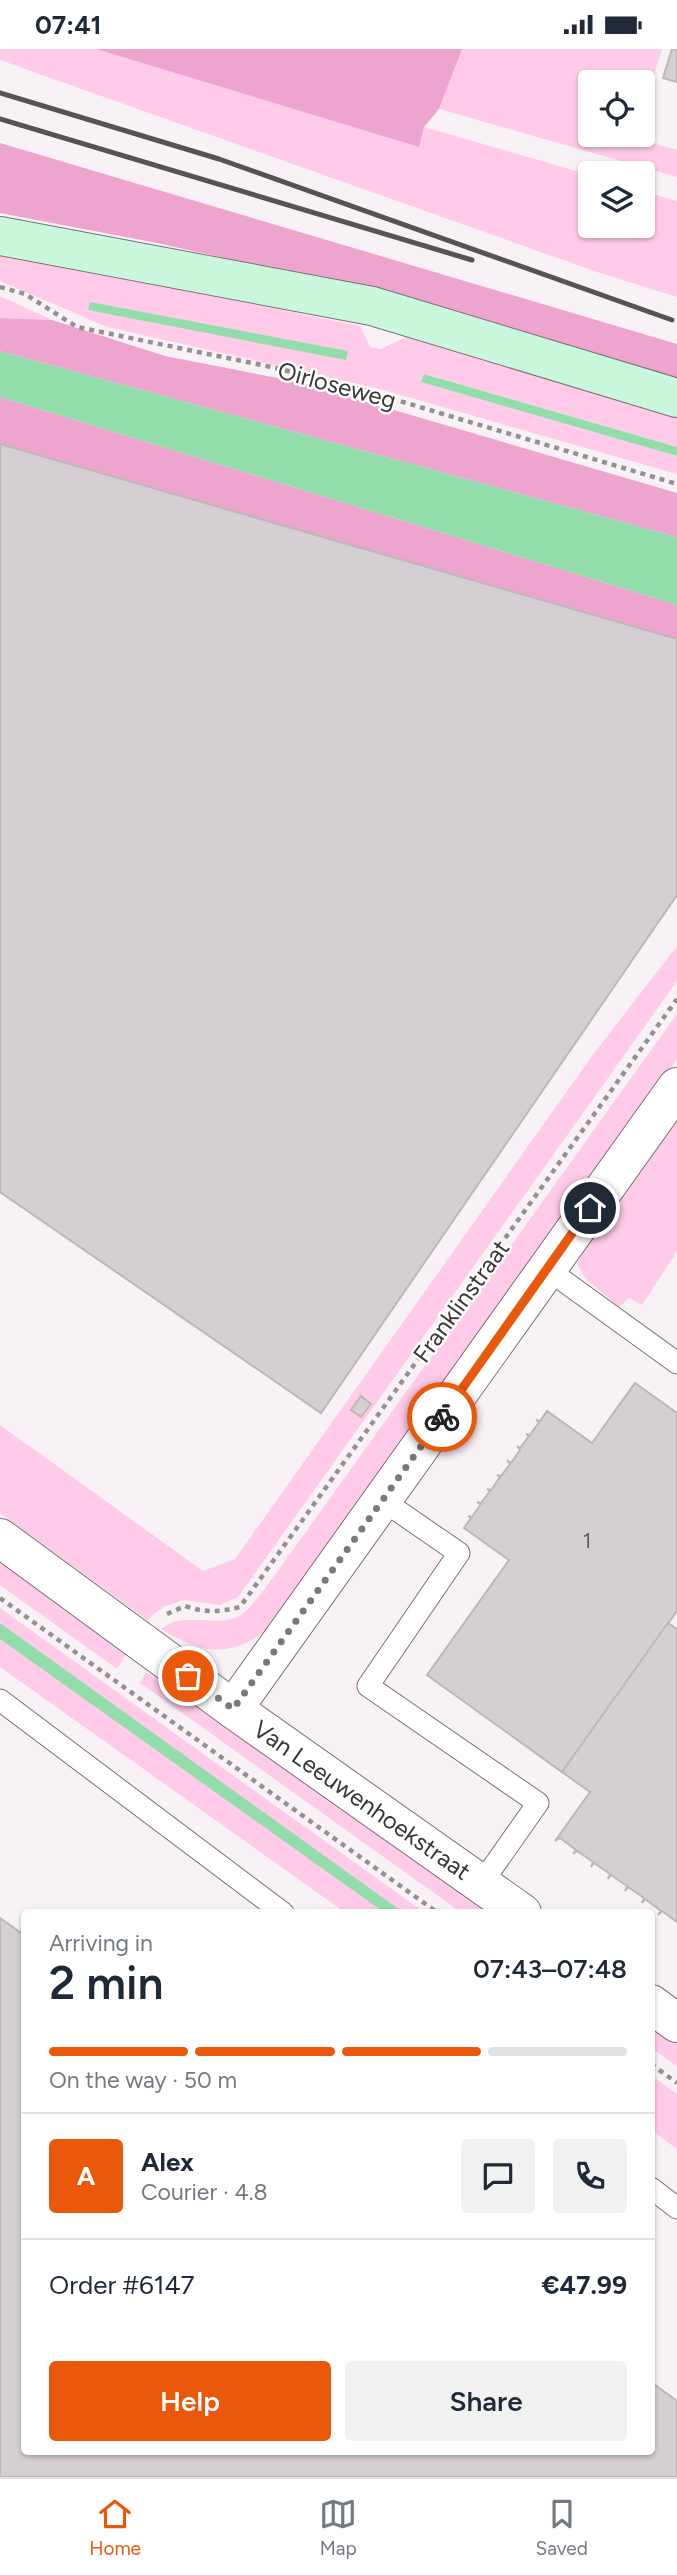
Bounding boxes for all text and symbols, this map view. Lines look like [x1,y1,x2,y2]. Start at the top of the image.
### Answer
text: 07:41 [35,9,102,41]
map controls [578,70,655,238]
button: locate [578,70,655,147]
button: layers [578,161,655,238]
street label: Oirloseweg [275,355,399,415]
pin [560,1178,620,1238]
icon: home [571,1189,609,1227]
street label: Franklinstraat [407,1234,515,1368]
courier [407,1382,477,1452]
icon: bike [423,1398,461,1436]
house number: 1 [583,1528,591,1553]
pin [158,1646,218,1706]
icon: bag [169,1657,207,1695]
street label: Van Leeuwenhoekstraat [248,1714,476,1886]
text: Arriving in [49,1929,153,1957]
text: 07:43–07:48 [473,1953,627,1985]
text: 2 min [49,1955,164,2011]
text: On the way · 50 m [49,2066,237,2094]
button: chat [461,2139,535,2213]
button: phone [553,2139,627,2213]
text: Alex [141,2146,194,2178]
text: A [77,2160,95,2192]
text: Courier · 4.8 [141,2178,268,2206]
text: Order #6147 [49,2269,195,2301]
text: €47.99 [541,2269,627,2301]
button: Help [49,2361,331,2441]
button: Share [345,2361,627,2441]
tab: Home [89,2495,141,2560]
tab: Map [319,2495,357,2560]
tab: Saved [535,2495,588,2560]

